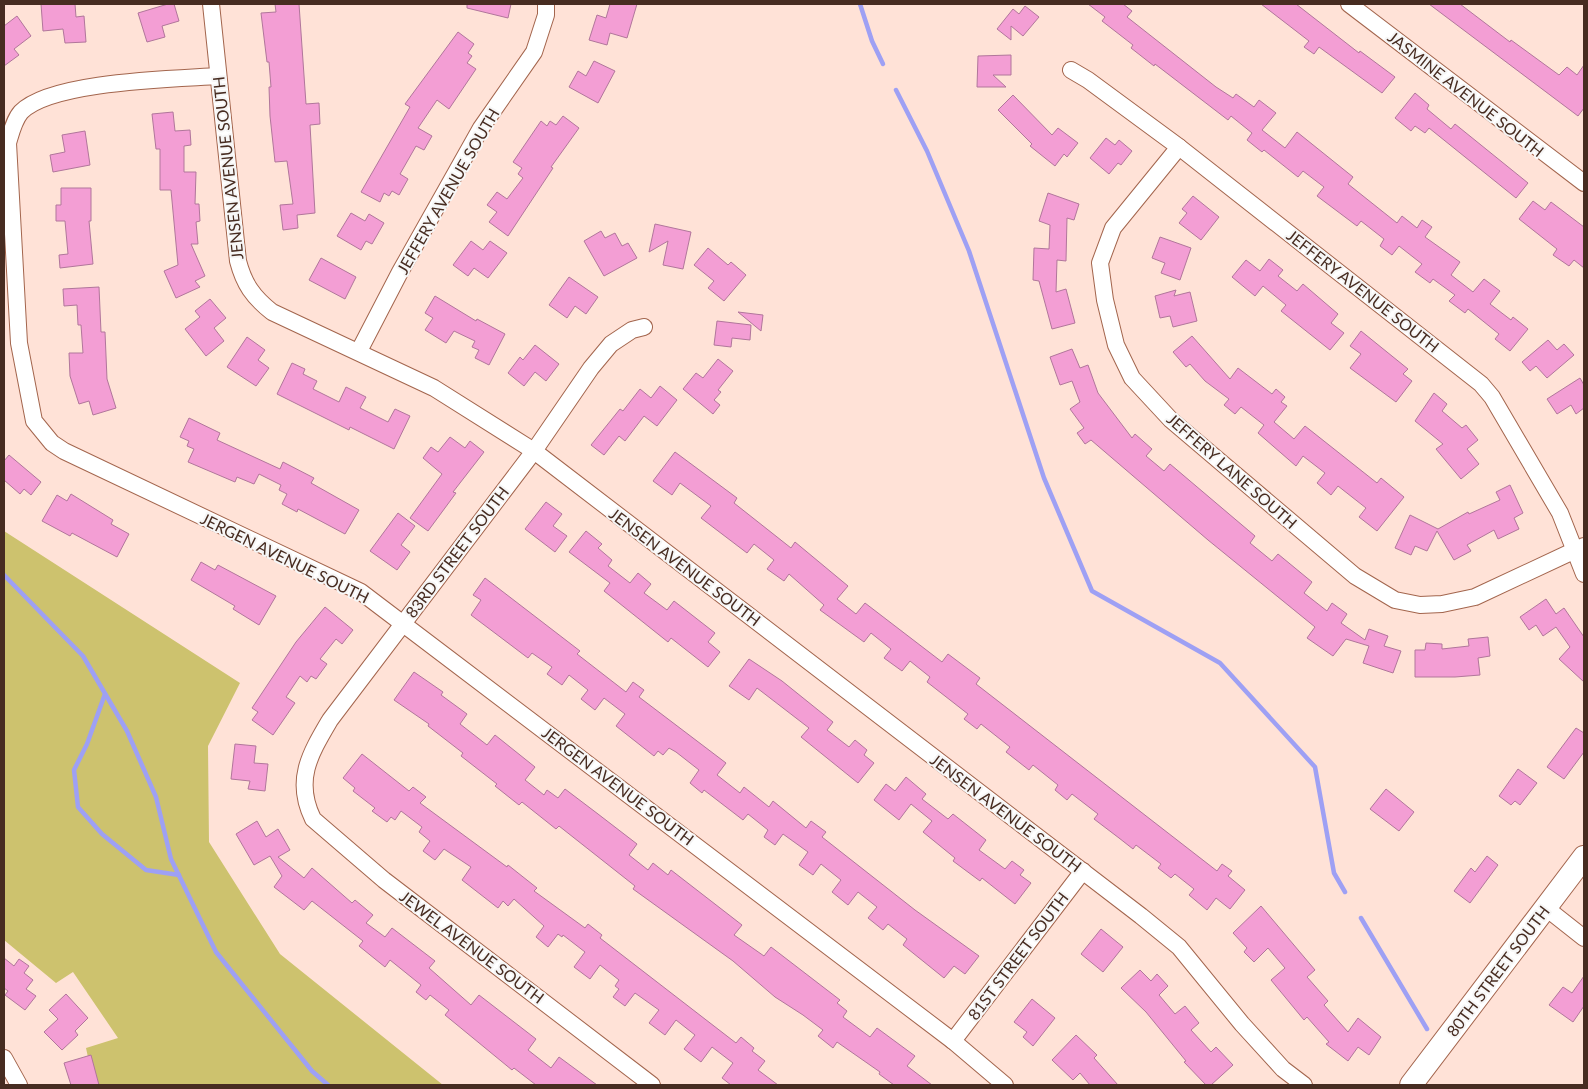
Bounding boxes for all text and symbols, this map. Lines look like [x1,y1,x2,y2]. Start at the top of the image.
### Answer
street label: JASMINE AVENUE SOUTH [1385,27,1548,160]
street label: JENSEN AVENUE SOUTH [208,75,247,261]
street label: JEFFERY AVENUE SOUTH [392,105,503,277]
street label: JEFFERY AVENUE SOUTH [1283,225,1443,356]
street label: JEFFERY LANE SOUTH [1163,409,1301,532]
street label: 83RD STREET SOUTH [401,482,512,621]
street label: JENSEN AVENUE SOUTH [606,504,765,630]
street label: JERGEN AVENUE SOUTH [198,508,372,607]
street label: JERGEN AVENUE SOUTH [539,722,698,849]
street label: JENSEN AVENUE SOUTH [927,750,1086,876]
street label: JEWEL AVENUE SOUTH [397,886,548,1007]
street label: 81ST STREET SOUTH [963,888,1072,1023]
street label: 80TH STREET SOUTH [1442,902,1553,1040]

